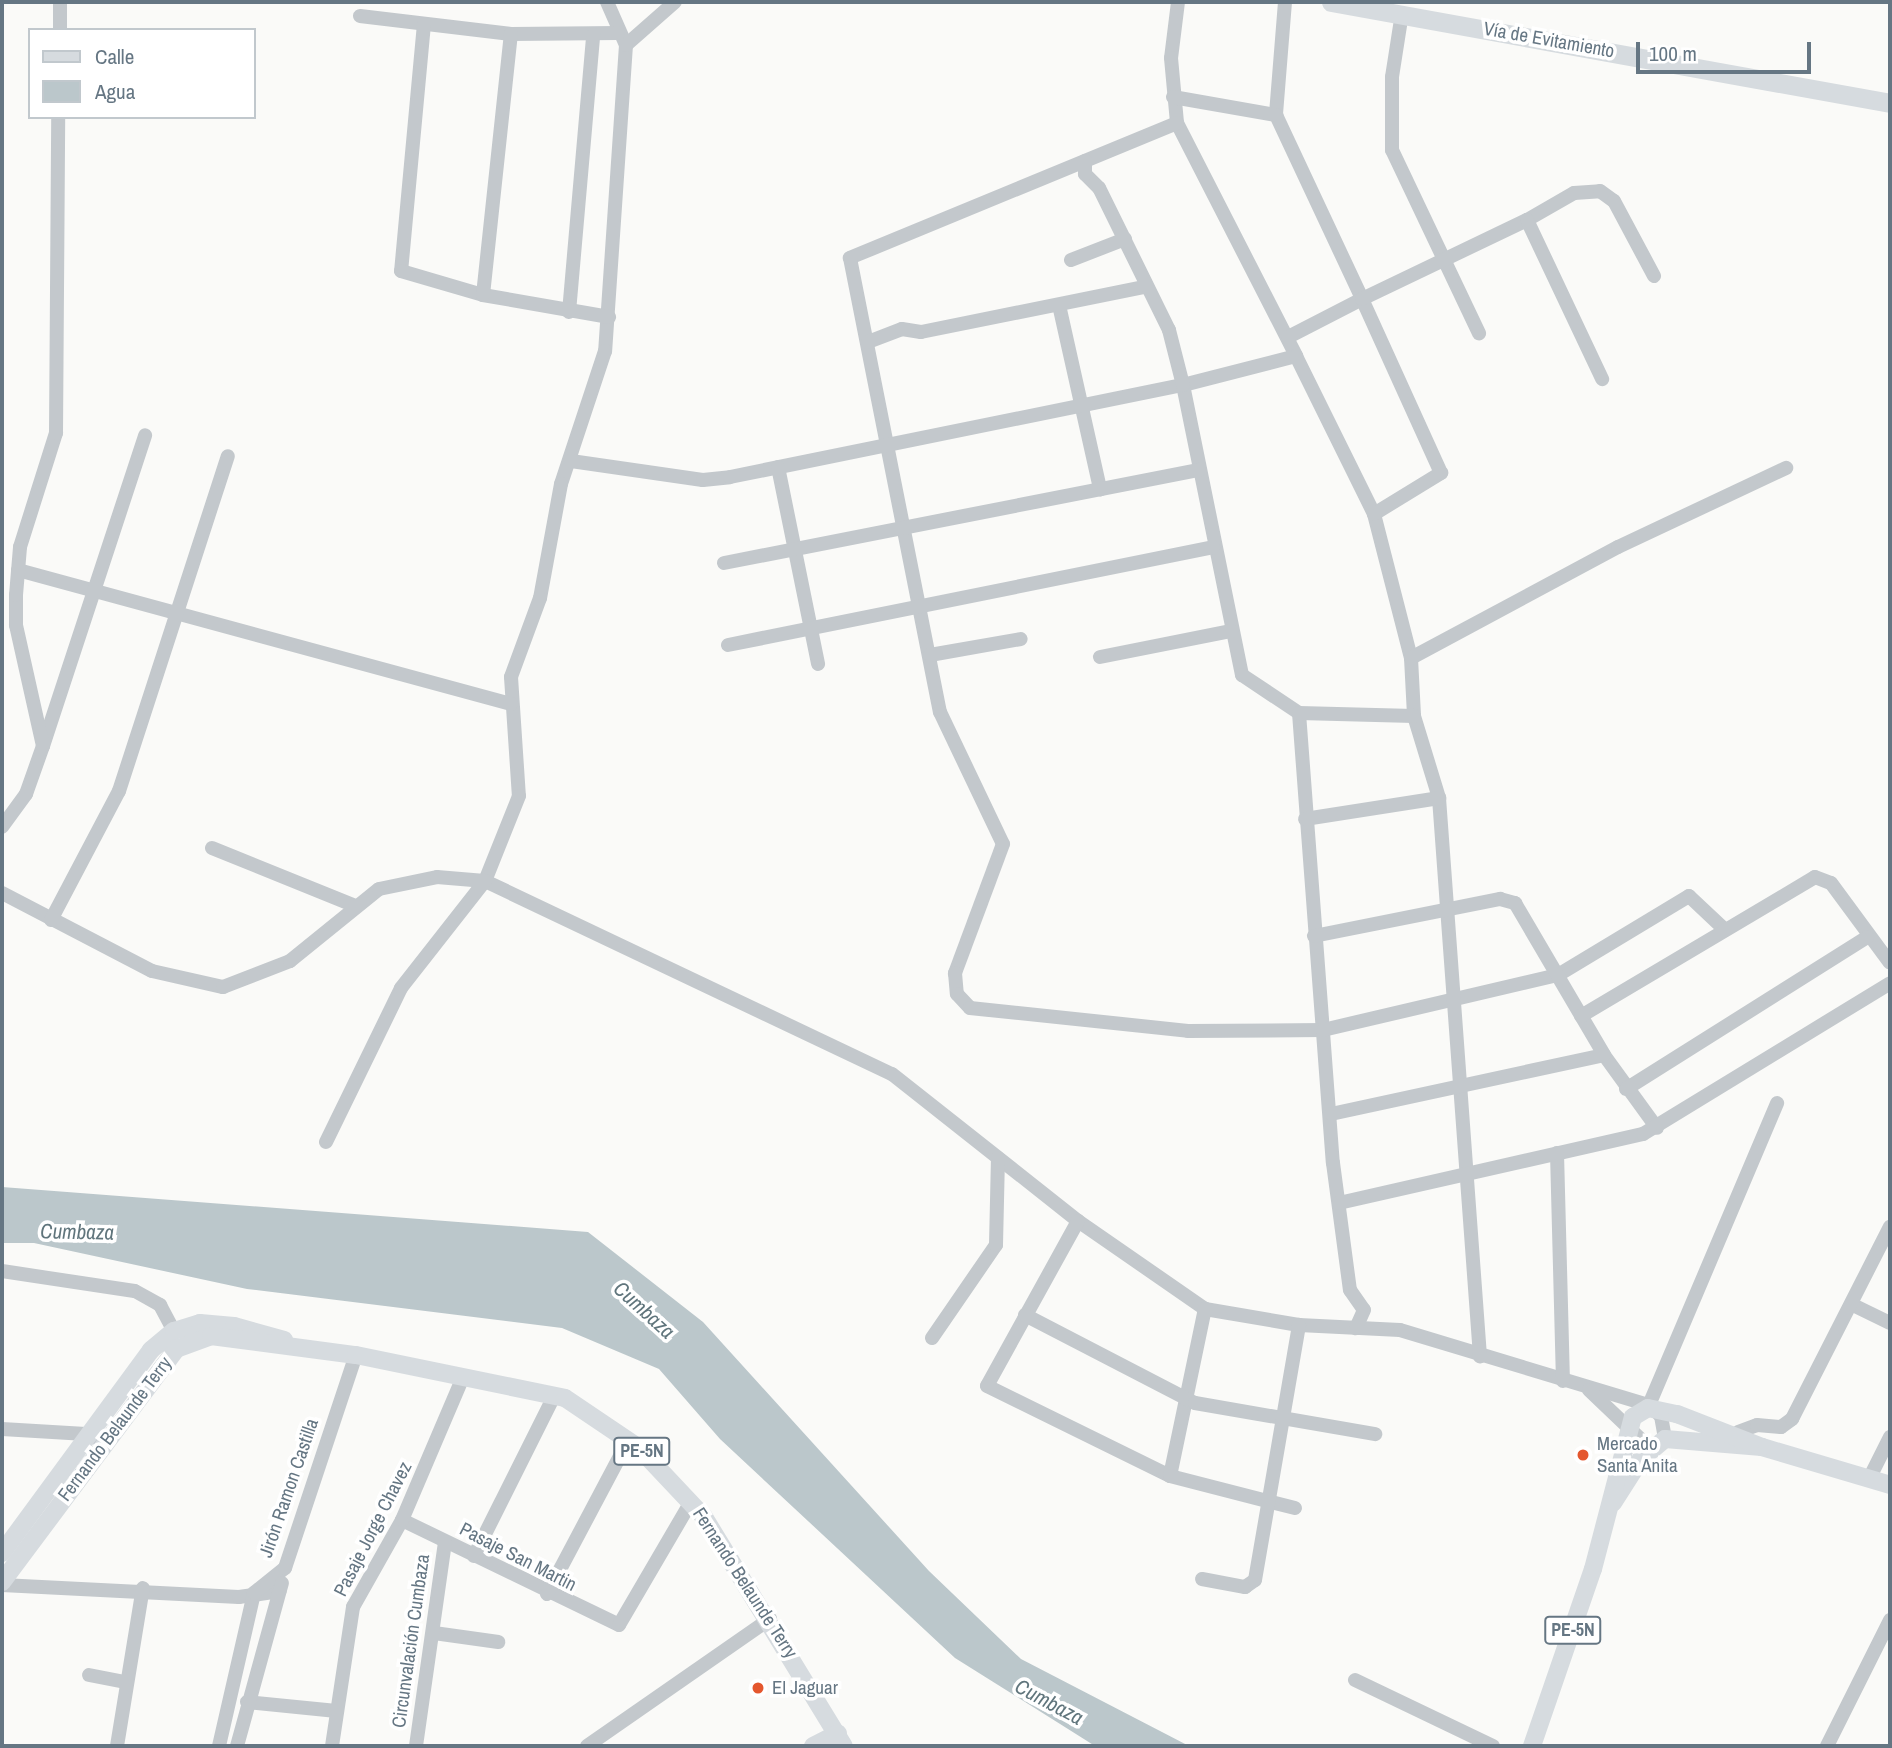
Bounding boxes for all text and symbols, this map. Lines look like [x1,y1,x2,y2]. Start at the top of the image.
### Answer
street label: Vía de Evitamiento [1482,17,1616,63]
legend [28,28,256,119]
scale bar [1640,28,1815,72]
text: 100 m [1649,39,1697,68]
text: Calle [95,42,134,71]
text: Agua [95,77,135,106]
water label: Cumbaza [40,1219,114,1245]
water label: Cumbaza [608,1276,680,1344]
street label: Fernando Belaunde Terry [53,1352,177,1506]
street label: Jirón Ramon Castilla [255,1416,323,1560]
place label: Mercado Santa Anita [1597,1433,1678,1477]
road number: PE-5N [612,1436,672,1466]
marker: Mercado Santa Anita [1575,1447,1591,1463]
street label: Pasaje Jorge Chavez [329,1458,417,1600]
street label: Fernando Belaunde Terry [688,1503,802,1663]
street label: Pasaje San Martin [456,1518,580,1596]
street label: Circunvalación Cumbaza [388,1553,434,1729]
road number: PE-5N [1543,1616,1603,1644]
water label: Cumbaza [1011,1674,1087,1730]
place label: El Jaguar [772,1677,838,1699]
marker: El Jaguar [750,1680,766,1696]

